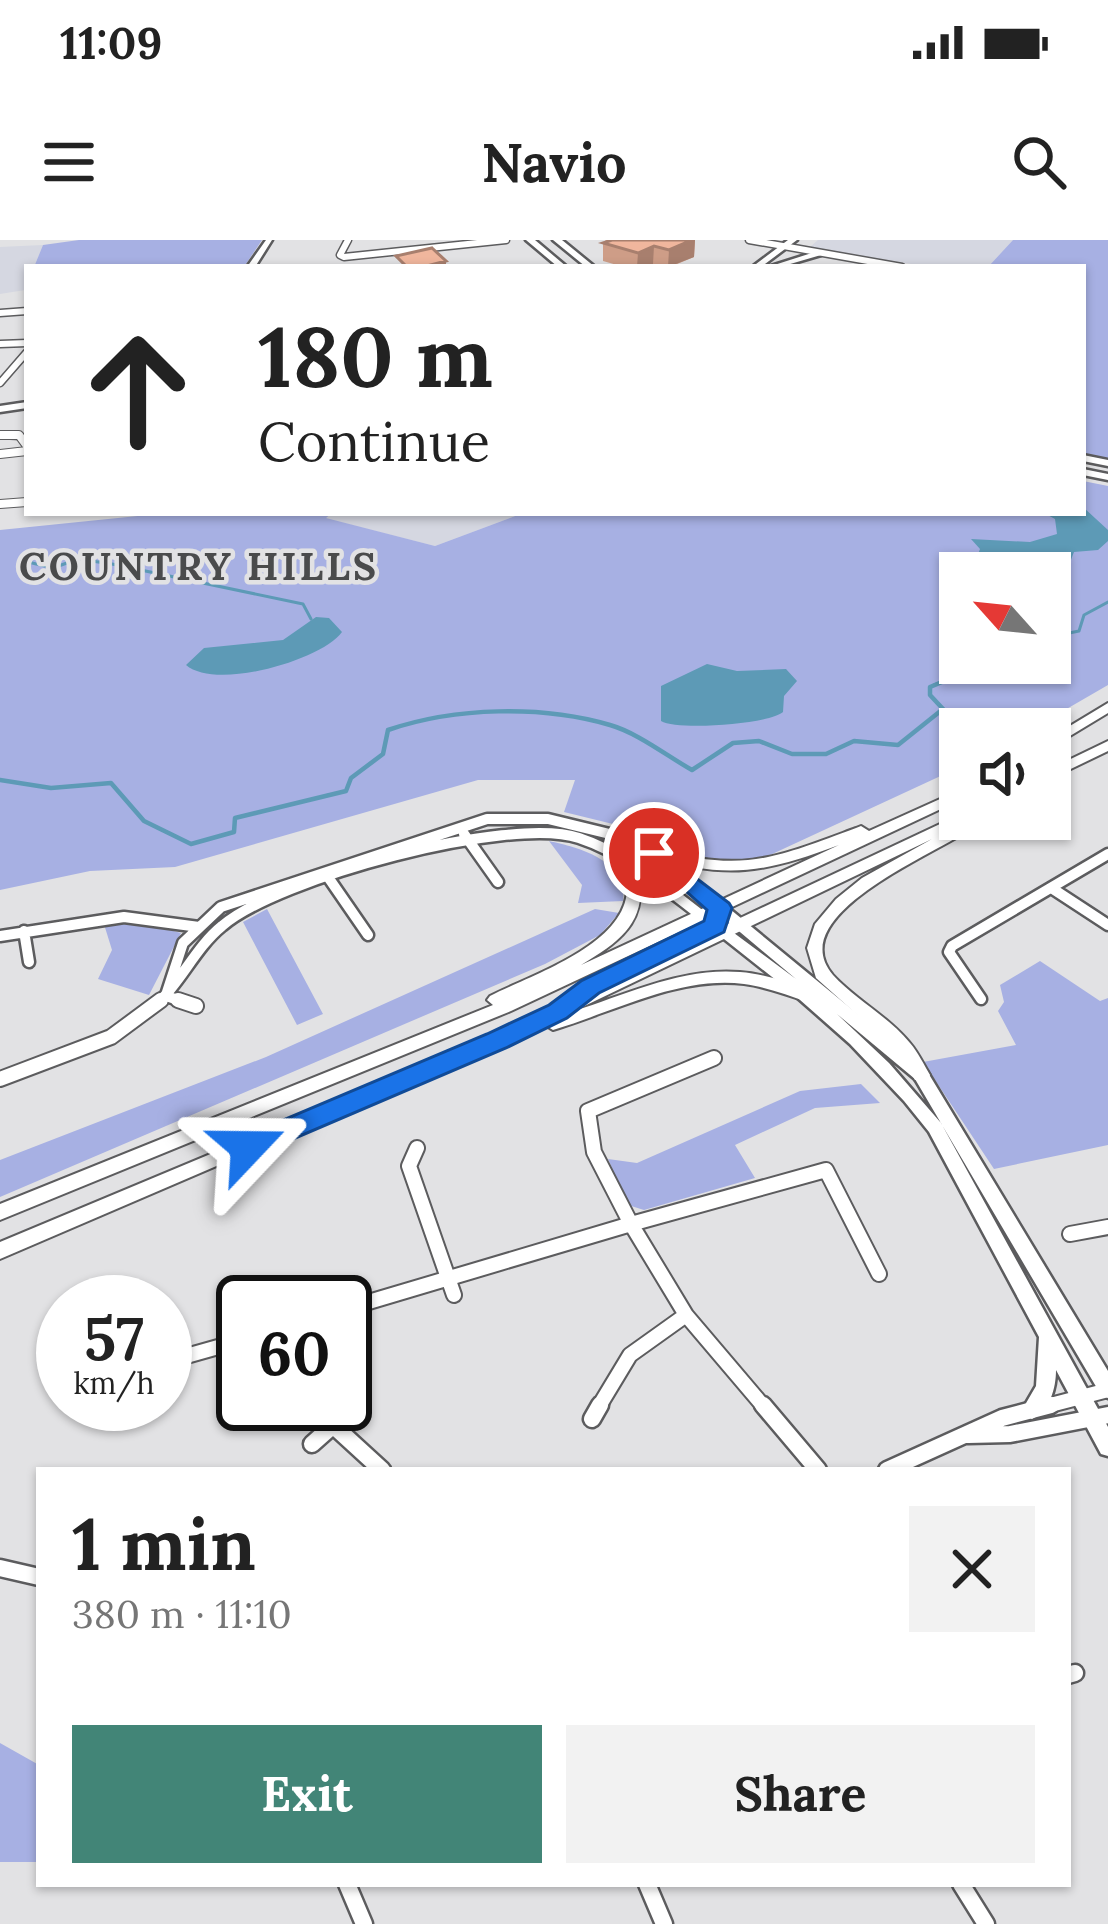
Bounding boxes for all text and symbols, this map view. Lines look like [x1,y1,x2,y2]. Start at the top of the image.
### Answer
text: 11:09 [60,14,162,71]
text: Navio [481,128,627,197]
icon: menu [36,129,102,195]
icon: search [1006,129,1072,195]
text: 180 m [258,302,493,410]
icon: ahead [60,312,216,468]
text: Continue [258,407,490,476]
district label: COUNTRY HILLS [19,541,379,591]
north arrow [939,552,1071,684]
map controls [939,552,1071,840]
button: sound [939,708,1071,840]
pin [603,802,705,904]
icon: arrive [621,820,687,886]
position arrow [185,1084,311,1210]
speed limit sign: 60 [216,1275,372,1431]
text: 57 [84,1300,144,1376]
text: km/h [73,1364,155,1402]
text: 1 min [72,1498,256,1590]
button: close [909,1506,1035,1632]
text: 380 m · 11:10 [72,1589,292,1639]
button: Exit [72,1725,542,1863]
button: Share [566,1725,1035,1863]

